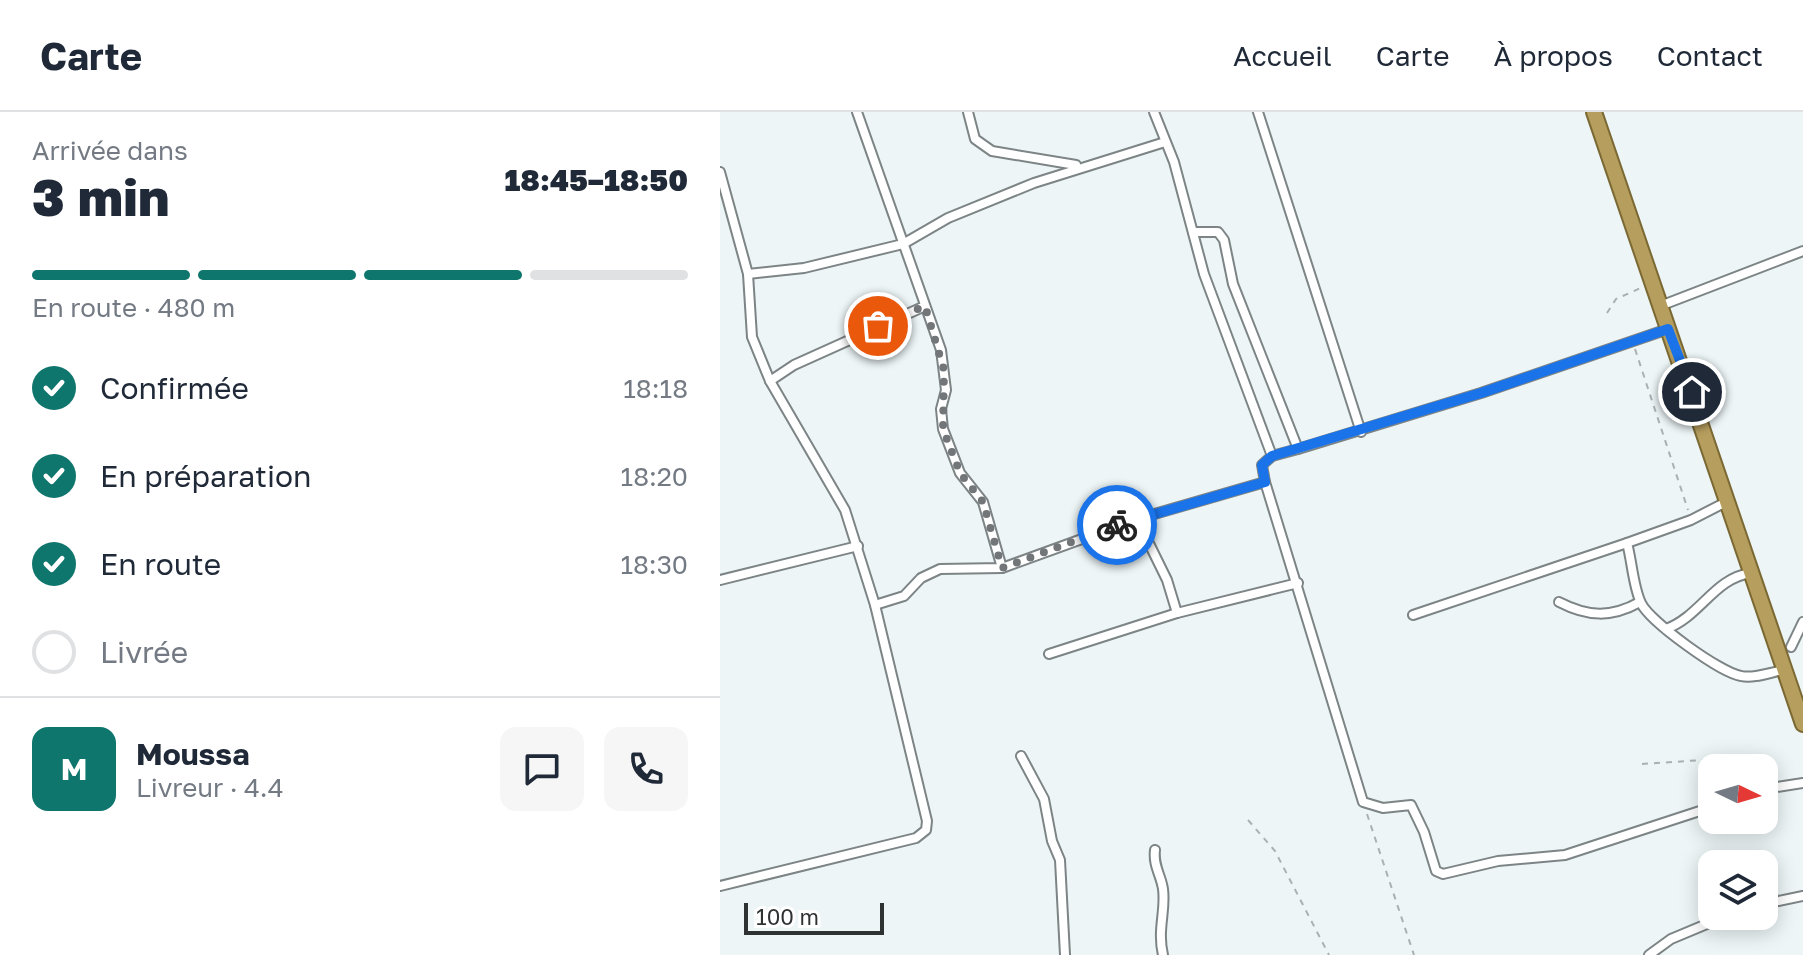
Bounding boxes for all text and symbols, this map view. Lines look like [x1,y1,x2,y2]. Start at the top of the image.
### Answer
text: Carte [40,33,142,78]
text: Accueil [1233,39,1332,72]
text: Carte [1376,39,1449,72]
text: À propos [1493,39,1613,72]
text: Contact [1657,39,1763,72]
text: Arrivée dans [32,135,188,166]
text: 18:45–18:50 [505,162,688,198]
text: 3 min [32,165,169,227]
text: En route · 480 m [32,292,235,323]
pin [844,292,912,360]
icon: bag [856,304,900,348]
pin [1658,358,1726,426]
icon: check [32,366,76,410]
text: Confirmée [100,370,249,406]
icon: home [1670,370,1714,414]
text: 18:18 [623,373,688,404]
icon: check [32,454,76,498]
text: En préparation [100,458,311,494]
text: 18:20 [621,461,688,492]
courier [1077,485,1157,565]
icon: bike [1095,503,1139,547]
icon: check [32,542,76,586]
text: En route [100,546,221,582]
text: 18:30 [620,549,688,580]
text: Livrée [100,634,188,670]
button: chat [500,727,584,811]
button: phone [604,727,688,811]
text: Moussa [136,736,250,772]
text: M [61,751,87,787]
north arrow [1698,754,1778,834]
map controls [1698,754,1778,930]
text: Livreur · 4.4 [136,772,284,803]
button: layers [1698,850,1778,930]
scale bar [744,899,884,935]
text: 100 m [756,903,819,930]

